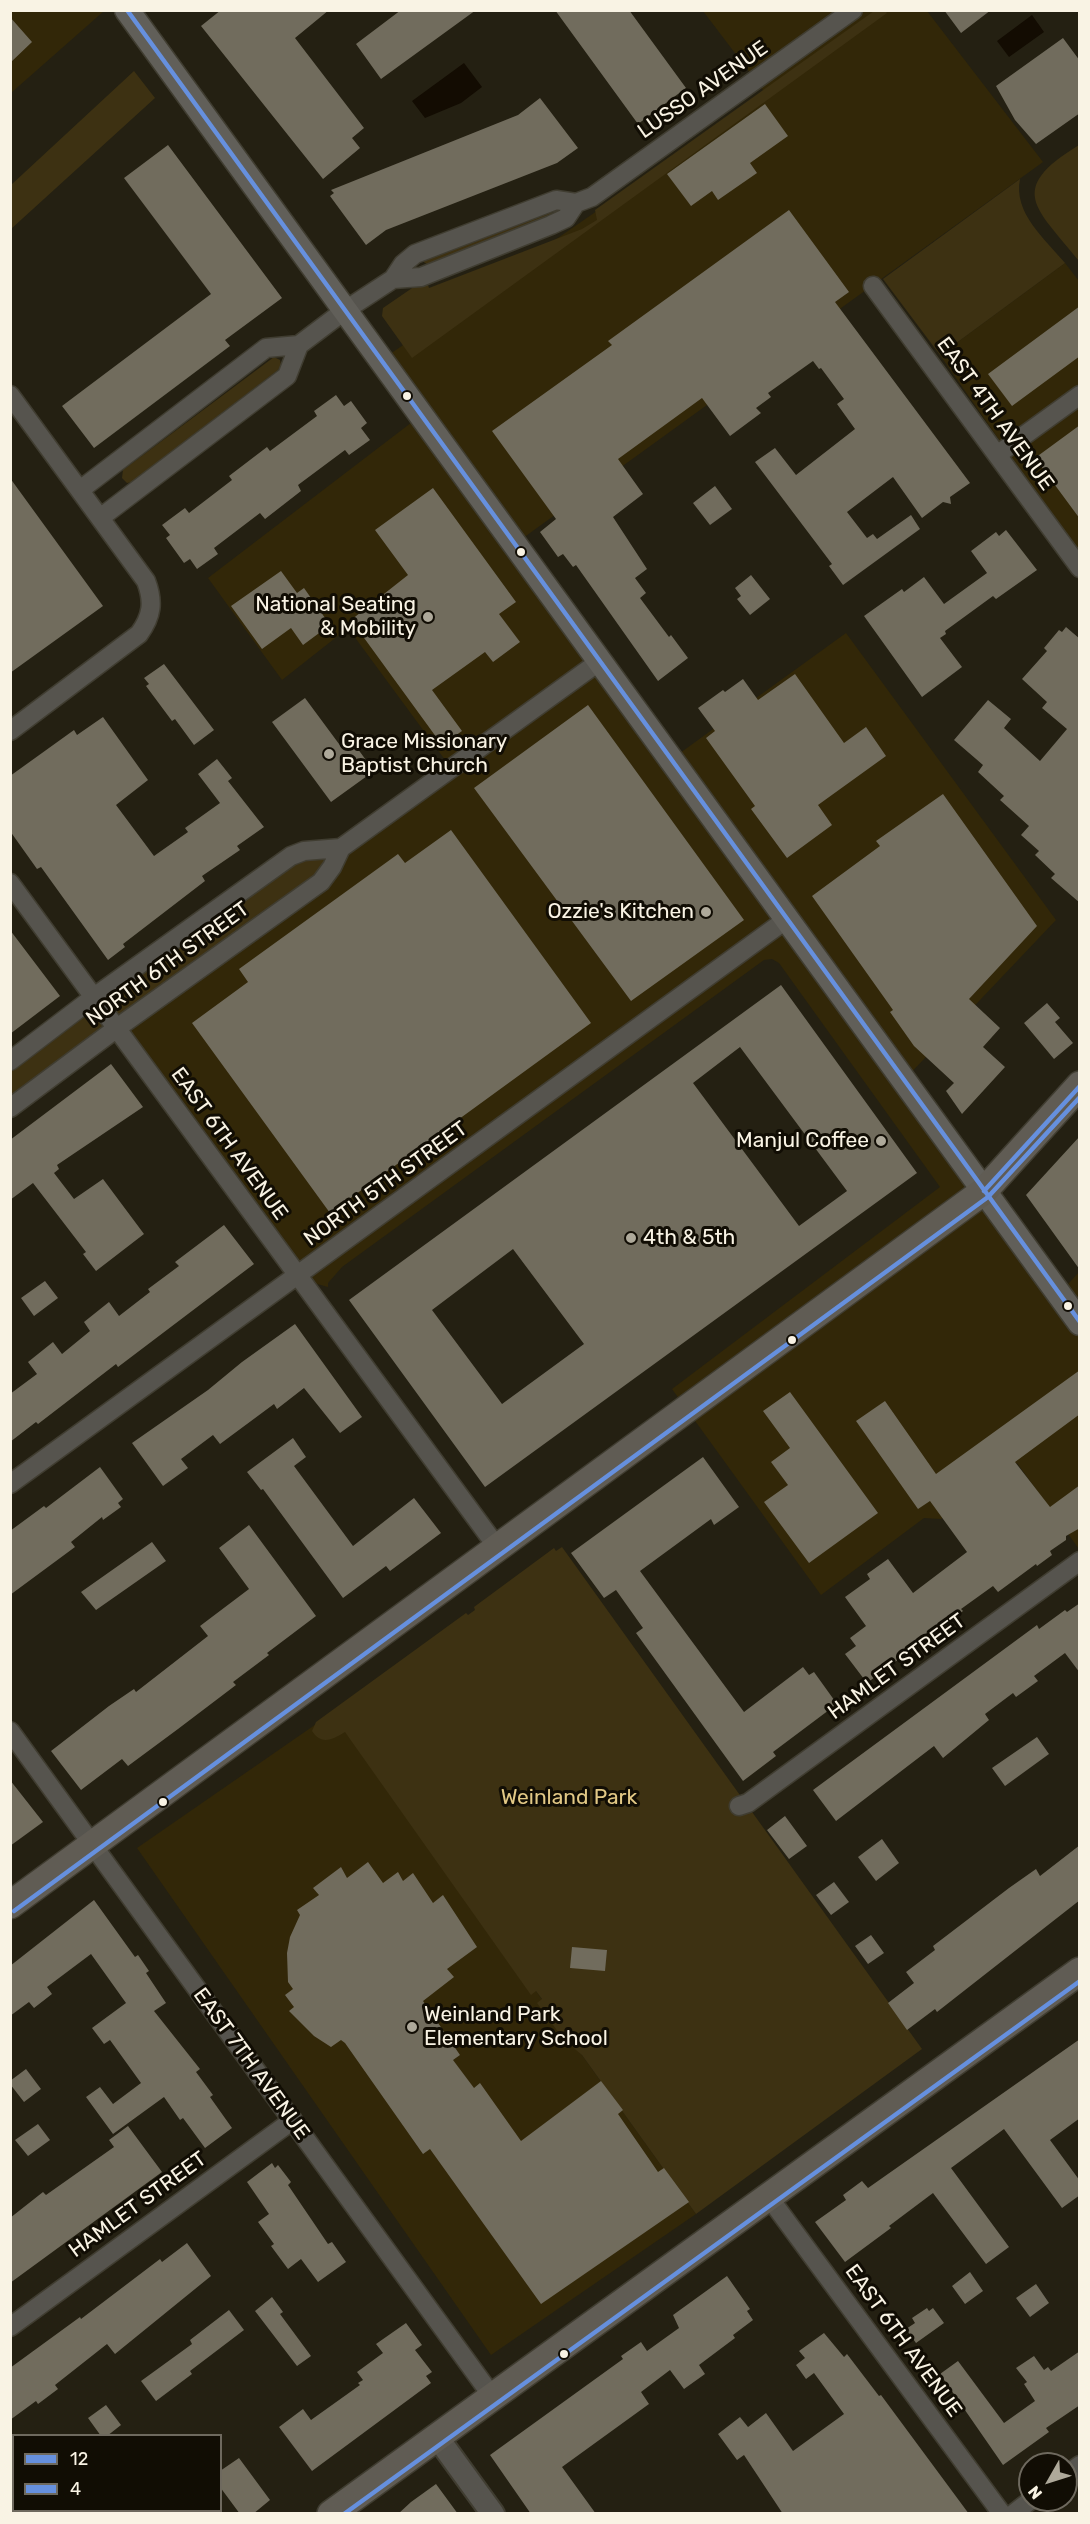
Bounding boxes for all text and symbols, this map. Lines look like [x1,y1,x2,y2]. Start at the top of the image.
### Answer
street label: LUSSO AVENUE [633,36,773,144]
street label: EAST 4TH AVENUE [931,332,1059,496]
unlabelled marker [401,390,413,402]
unlabelled marker [515,546,527,558]
place label: National Seating & Mobility [255,592,416,642]
marker: National Seating & Mobility [421,610,435,624]
place label: Grace Missionary Baptist Church [341,729,507,779]
marker: Grace Missionary Baptist Church [322,747,336,761]
street label: NORTH 6TH STREET [82,896,254,1032]
place label: Ozzie's Kitchen [547,899,694,925]
marker: Ozzie's Kitchen [699,905,713,919]
street label: EAST 6TH AVENUE [165,1063,293,1225]
street label: NORTH 5TH STREET [299,1116,473,1252]
place label: Manjul Coffee [736,1128,869,1154]
marker: Manjul Coffee [874,1134,888,1148]
place label: 4th & 5th [643,1225,735,1251]
marker: 4th & 5th [624,1231,638,1245]
unlabelled marker [1062,1300,1074,1312]
unlabelled marker [786,1334,798,1346]
street label: HAMLET STREET [823,1609,971,1725]
park label: Weinland Park [501,1785,637,1811]
unlabelled marker [157,1796,169,1808]
street label: EAST 7TH AVENUE [187,1983,315,2145]
place label: Weinland Park Elementary School [424,2002,608,2052]
marker: Weinland Park Elementary School [405,2020,419,2034]
street label: HAMLET STREET [64,2147,212,2263]
street label: EAST 6TH AVENUE [839,2260,967,2422]
unlabelled marker [558,2348,570,2360]
legend [12,2434,222,2512]
text: 12 [70,2448,88,2470]
north arrow [1018,2452,1078,2512]
text: 4 [70,2478,81,2500]
text: N [1024,2482,1046,2503]

